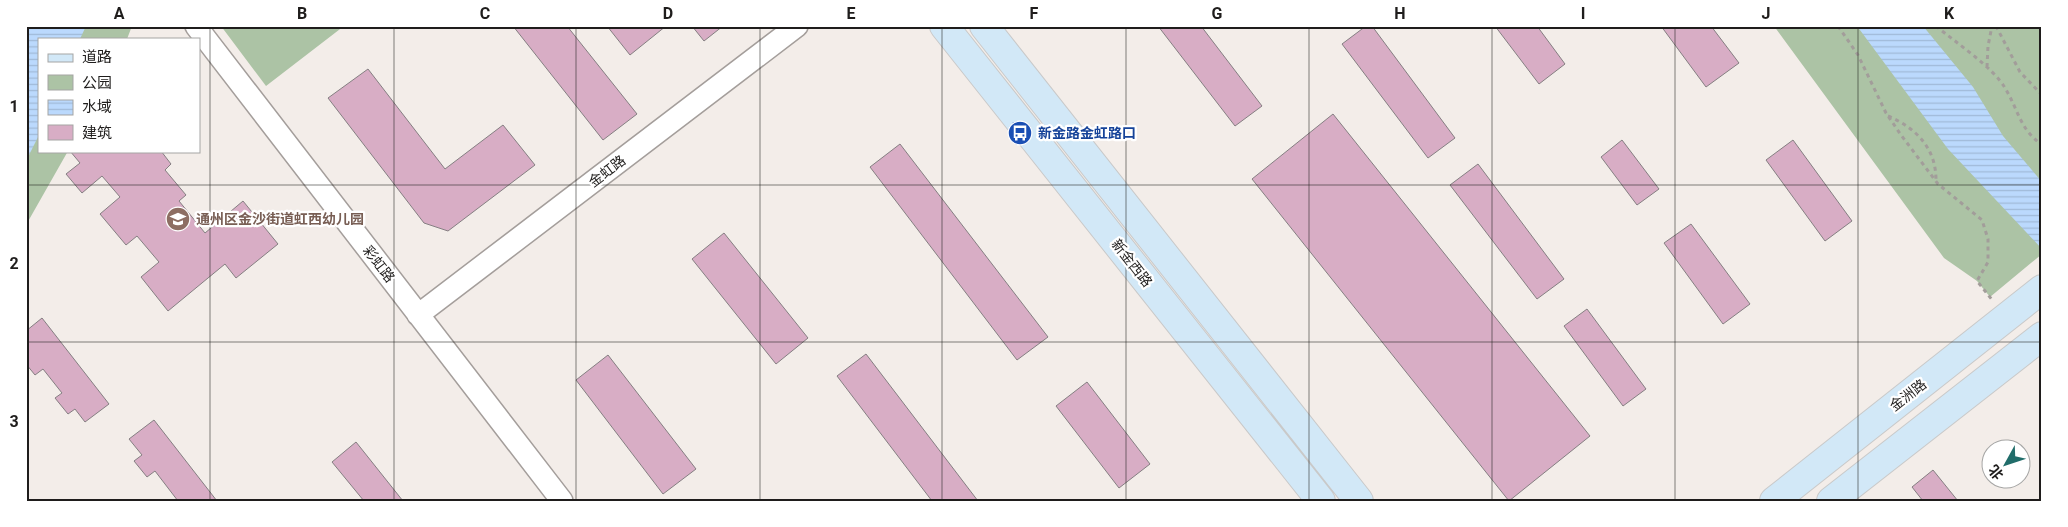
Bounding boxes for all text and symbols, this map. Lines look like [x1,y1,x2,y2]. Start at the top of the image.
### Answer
text: A [114,4,125,23]
text: B [297,4,307,23]
text: C [480,4,490,23]
text: D [663,4,673,23]
text: E [847,4,856,23]
text: F [1030,4,1039,23]
text: G [1212,4,1223,23]
text: H [1394,4,1406,23]
text: I [1581,4,1585,23]
text: J [1762,4,1770,23]
text: K [1944,4,1955,23]
legend [38,38,200,152]
text: 道路 [82,48,112,66]
text: 公园 [82,74,112,92]
text: 1 [9,97,19,116]
text: 水域 [82,98,112,116]
bus stop icon: 新金路金虹路口 [1007,120,1033,146]
text: 建筑 [82,124,112,142]
place label: 新金路金虹路口 [1038,125,1136,141]
street label: 金虹路 [585,152,629,190]
school or university icon: 通州区金沙街道虹西幼儿园 [165,206,191,232]
place label: 通州区金沙街道虹西幼儿园 [196,211,364,227]
street label: 新金西路 [1108,236,1156,290]
street label: 彩虹路 [360,243,398,285]
text: 2 [9,254,19,273]
street label: 金洲路 [1887,376,1929,414]
text: 3 [9,412,19,431]
north arrow [1980,440,2030,490]
text: 北 [1985,462,2007,483]

